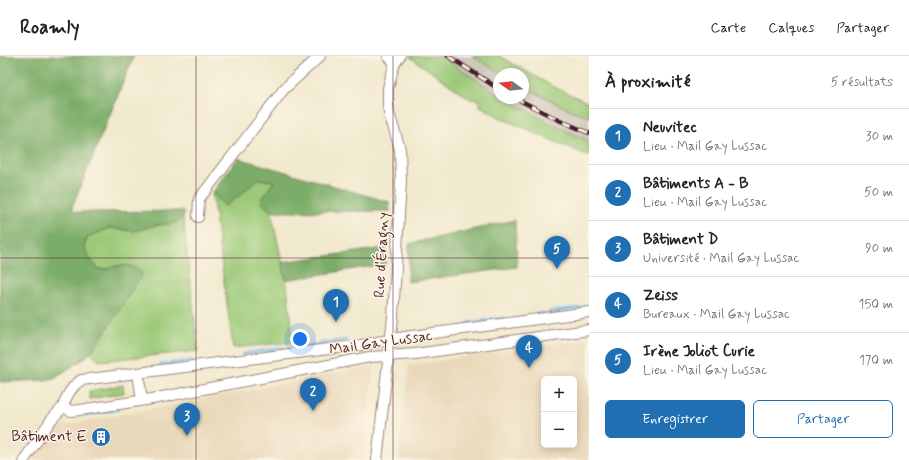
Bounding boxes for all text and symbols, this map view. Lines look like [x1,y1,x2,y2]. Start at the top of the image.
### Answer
text: Roamly [20,15,79,40]
text: Carte [710,19,746,37]
text: Calques [768,19,814,37]
text: Partager [836,19,889,37]
north arrow [493,68,529,104]
text: À proximité [605,71,690,93]
text: 5 résultats [831,74,893,91]
text: Neuvitec [643,118,697,138]
text: 1 [615,128,621,145]
text: 30 m [866,128,893,145]
text: Lieu · Mail Gay Lussac [643,138,767,155]
text: Bâtiments A - B [643,174,748,194]
text: 2 [615,184,621,201]
text: 50 m [864,184,893,201]
text: Lieu · Mail Gay Lussac [643,194,767,211]
street label: Rue d'Éragny [369,212,395,298]
text: Bâtiment D [643,230,718,250]
pin: 5 [544,236,570,269]
text: 3 [615,240,621,257]
text: 90 m [865,240,893,257]
text: Université · Mail Gay Lussac [643,250,799,267]
text: Zeiss [643,286,678,306]
pin: 1 [323,289,349,322]
text: 4 [614,296,622,313]
text: 150 m [859,296,893,313]
text: Bureaux · Mail Gay Lussac [643,306,790,323]
street label: Mail Gay Lussac [328,326,434,360]
your location [290,329,310,349]
pin: 4 [516,335,542,368]
text: Irène Joliot Curie [643,342,755,362]
text: 5 [614,352,622,369]
text: 170 m [859,352,893,369]
text: Lieu · Mail Gay Lussac [643,362,767,379]
map controls [541,376,577,448]
button: + [541,376,577,412]
pin: 2 [300,378,326,411]
button: Enregistrer [605,400,745,438]
button: Partager [753,400,893,438]
pin: 3 [174,403,200,436]
button: − [541,412,577,448]
building icon: Bâtiment E [90,426,112,448]
place label: Bâtiment E [11,427,87,447]

